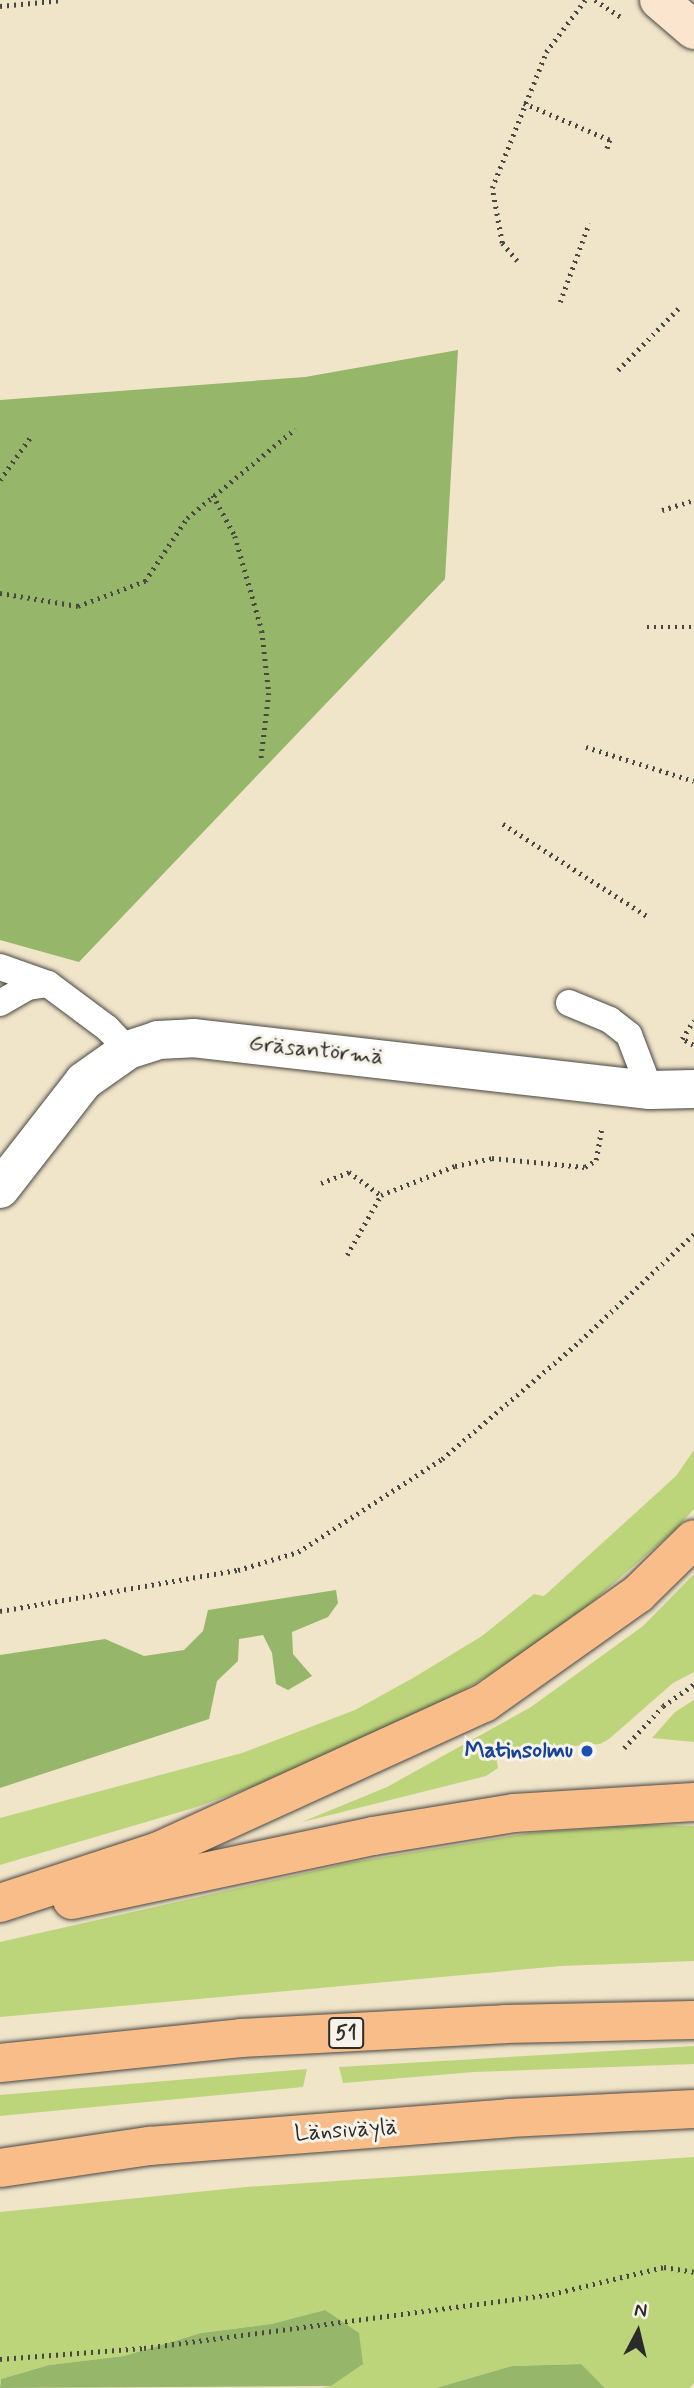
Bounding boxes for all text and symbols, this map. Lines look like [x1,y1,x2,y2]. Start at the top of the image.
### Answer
street label: Gräsantörmä [247,1030,385,1072]
place label: Matinsolmu [464,1737,573,1765]
marker: Matinsolmu [579,1743,595,1759]
road number: 51 [327,2016,365,2050]
street label: Länsiväylä [294,2114,398,2148]
north arrow [603,2297,673,2367]
text: N [633,2297,648,2324]

